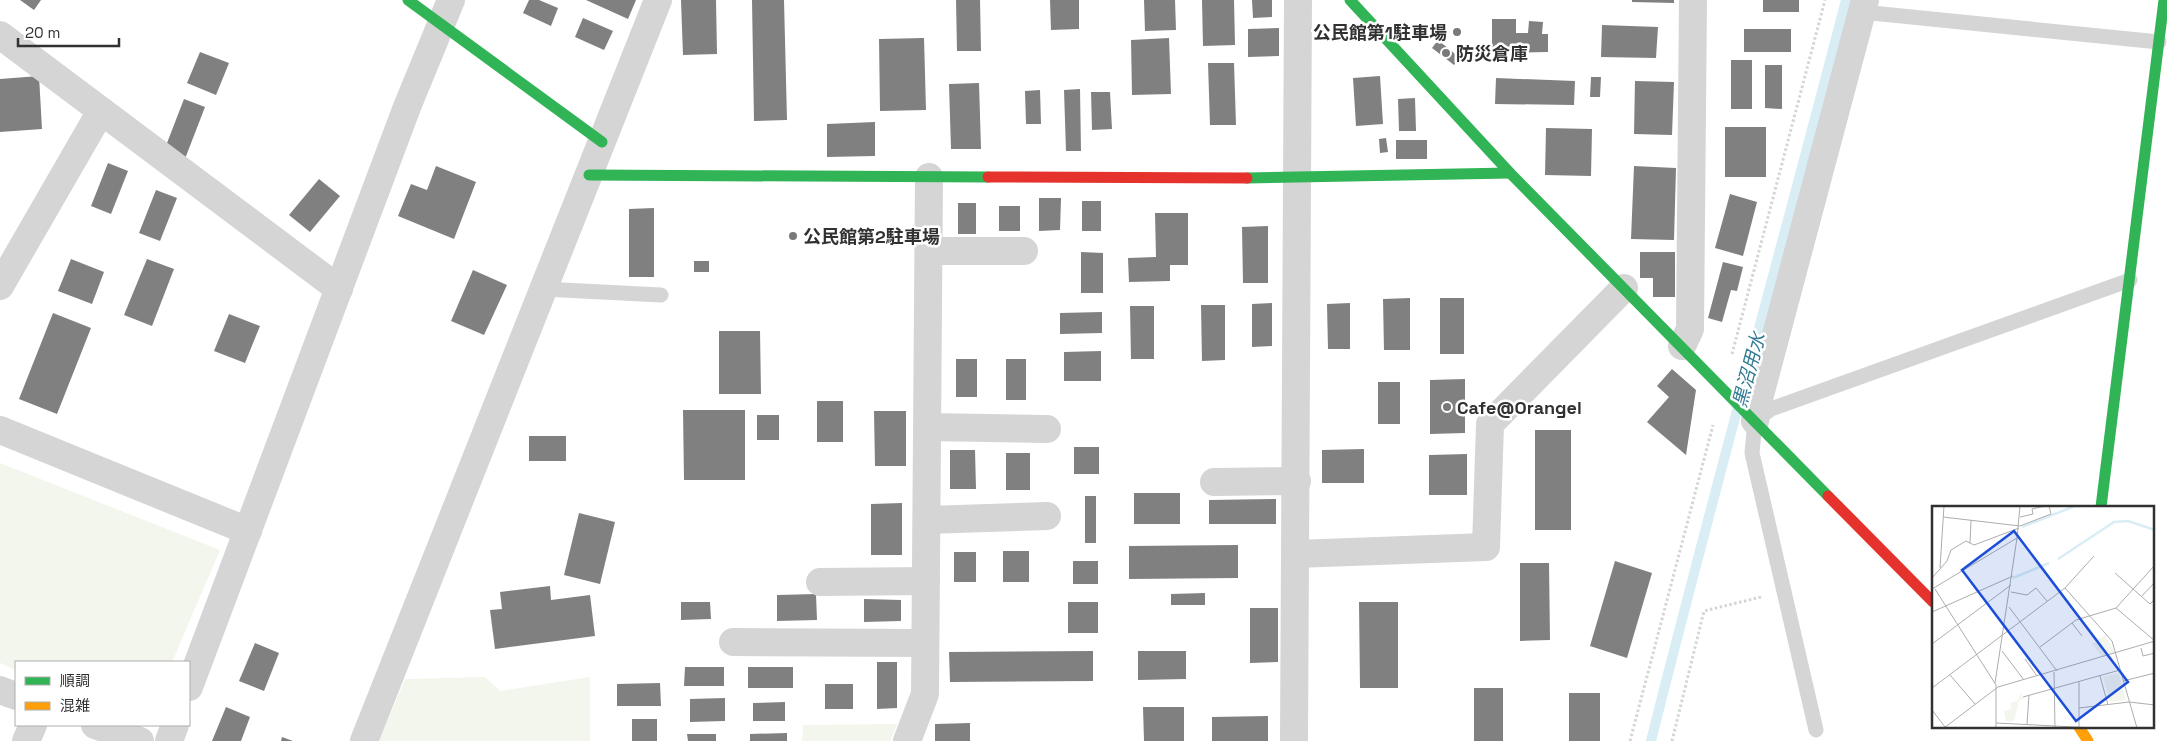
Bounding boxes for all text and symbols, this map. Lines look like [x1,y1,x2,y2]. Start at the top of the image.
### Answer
scale bar [18,15,119,47]
place label: 公民館第1駐車場 [1313,21,1447,44]
text: 20 m [25,23,60,42]
marker: 公民館第1駐車場 [1451,26,1463,38]
place label: 防災倉庫 [1456,42,1528,65]
marker: 防災倉庫 [1440,47,1452,59]
place label: 公民館第2駐車場 [803,225,940,248]
marker: 公民館第2駐車場 [787,230,799,242]
water label: 黒沼用水 [1727,328,1771,410]
place label: Cafe@Orangel [1457,396,1582,419]
marker: Cafe@Orangel [1441,401,1453,413]
inset map [1932,506,2154,728]
legend [15,661,190,726]
text: 順調 [60,671,90,690]
text: 混雑 [60,696,90,715]

